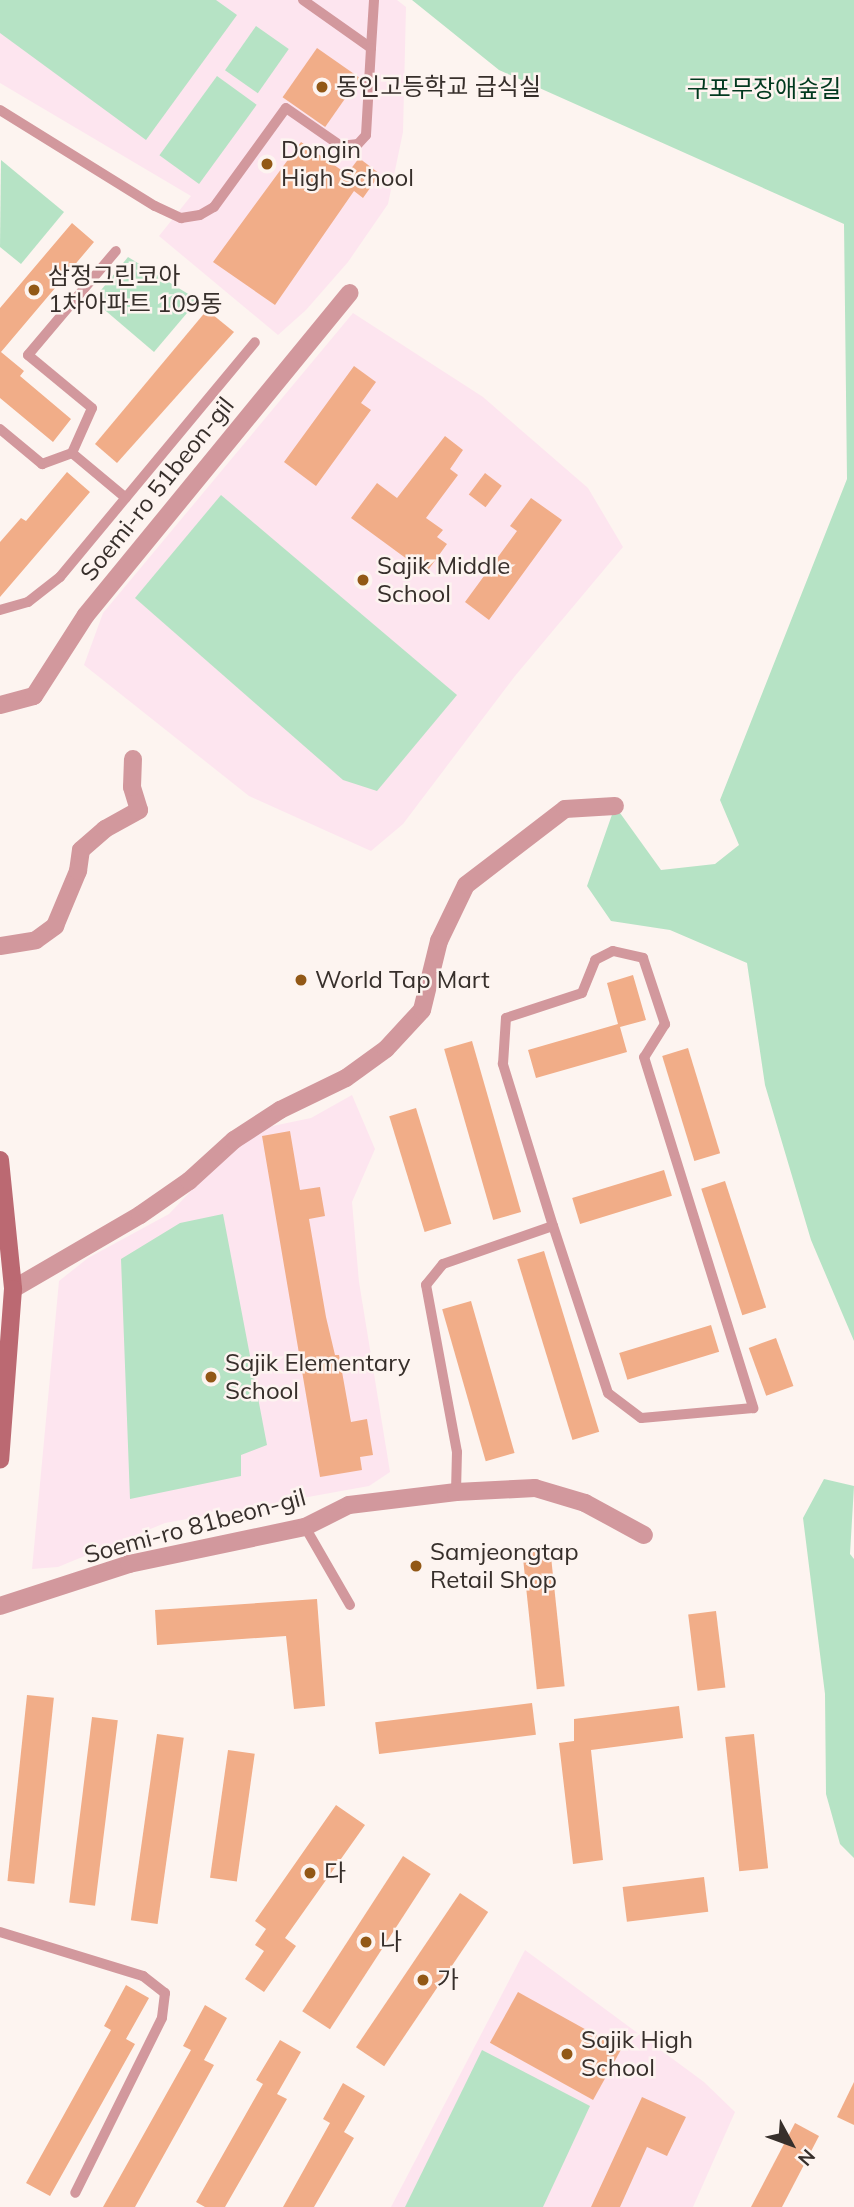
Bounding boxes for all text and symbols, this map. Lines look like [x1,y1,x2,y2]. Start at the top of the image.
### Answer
place label: 동인고등학교 급식실 [336,73,541,101]
park label: 구포무장애숲길 [687,75,841,103]
marker: 동인고등학교 급식실 [314,79,330,95]
place label: Dongin High School [281,136,414,192]
marker: Dongin High School [259,156,275,172]
place label: 삼정그린코아 1차아파트 109동 [48,262,222,318]
marker: 삼정그린코아 1차아파트 109동 [26,282,42,298]
street label: Soemi-ro 51beon-gil [74,391,240,587]
place label: Sajik Middle School [377,552,510,608]
marker: Sajik Middle School [355,572,371,588]
place label: World Tap Mart [315,966,490,994]
marker: World Tap Mart [293,972,309,988]
place label: Sajik Elementary School [225,1349,410,1405]
marker: Sajik Elementary School [203,1369,219,1385]
street label: Soemi-ro 81beon-gil [81,1483,309,1569]
place label: Samjeongtap Retail Shop [430,1538,579,1594]
marker: Samjeongtap Retail Shop [408,1558,424,1574]
place label: 다 [324,1859,346,1887]
marker: 다 [302,1865,318,1881]
place label: 나 [380,1928,402,1956]
marker: 나 [358,1934,374,1950]
place label: 가 [437,1966,459,1994]
marker: 가 [415,1972,431,1988]
place label: Sajik High School [581,2026,693,2082]
marker: Sajik High School [559,2046,575,2062]
north arrow [756,2109,826,2179]
text: N [793,2144,821,2171]

